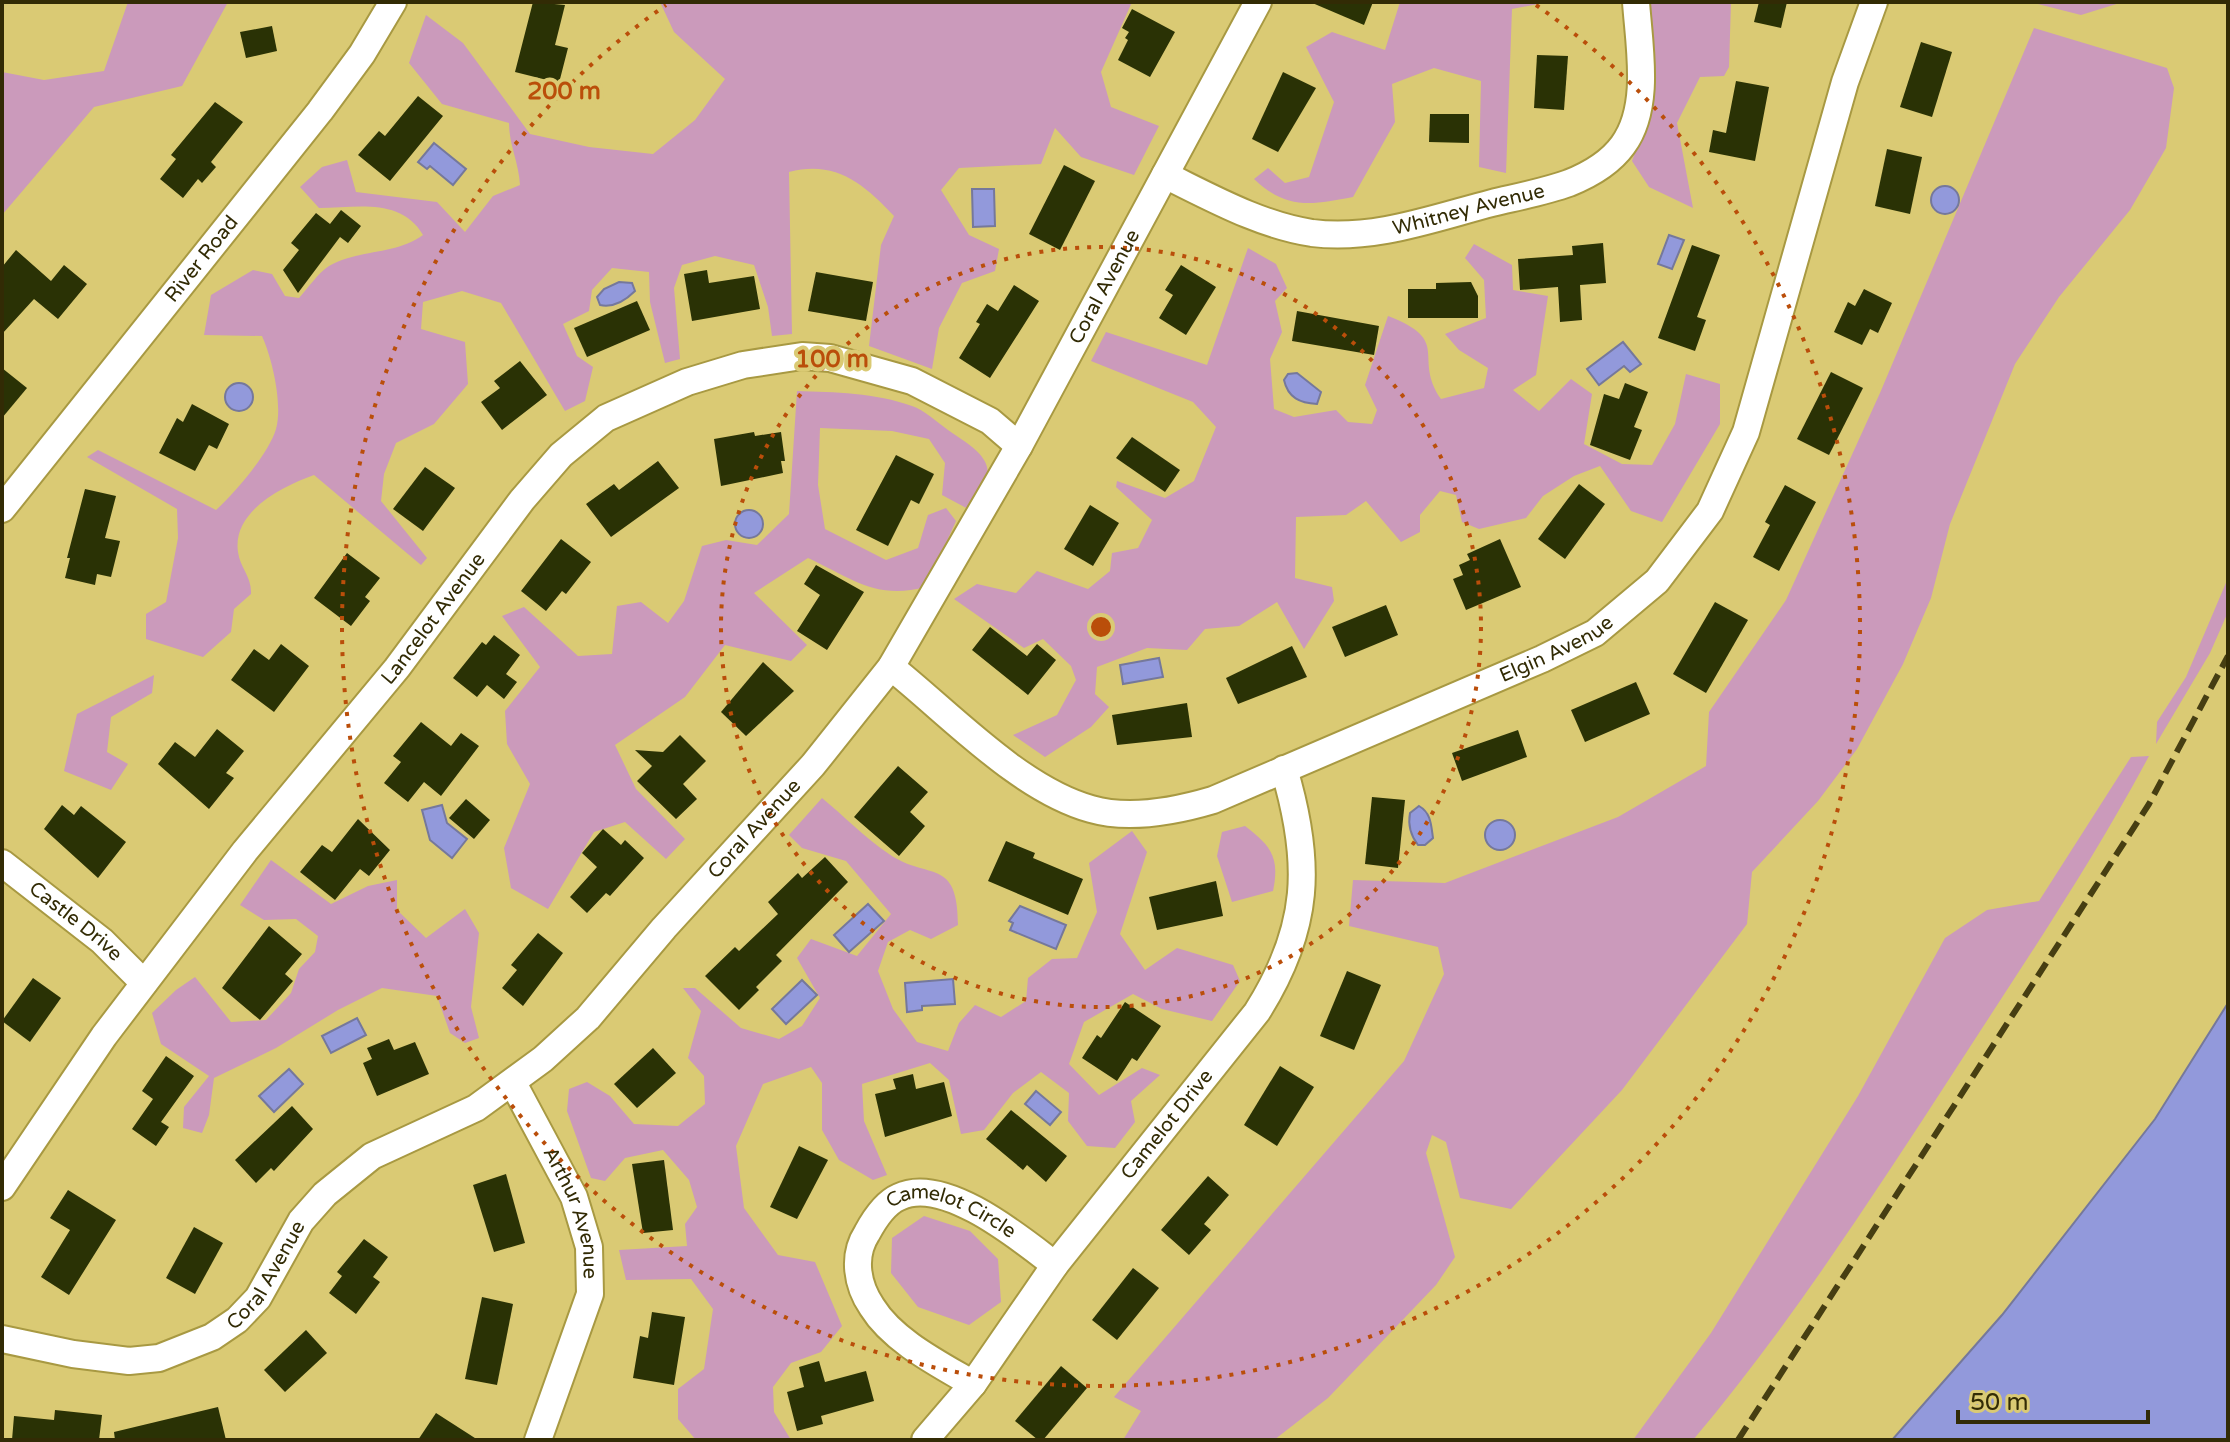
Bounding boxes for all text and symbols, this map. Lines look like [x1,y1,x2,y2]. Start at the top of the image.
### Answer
text: 200 m [527,77,601,106]
street label: Whitney Avenue [1390,179,1547,241]
street label: River Road [160,211,244,307]
street label: Coral Avenue [1064,225,1145,348]
text: 100 m [795,345,869,374]
street label: Lancelot Avenue [376,548,490,689]
street label: Elgin Avenue [1496,611,1618,688]
centre of rings [1087,613,1115,641]
street label: Coral Avenue [703,774,806,884]
street label: Castle Drive [24,877,127,966]
street label: Camelot Drive [1116,1065,1218,1184]
street label: Arthur Avenue [538,1143,602,1279]
street label: Camelot Circle [881,1180,1020,1244]
street label: Coral Avenue [222,1217,311,1335]
scale bar [1958,1374,2148,1424]
text: 50 m [1970,1388,2028,1417]

